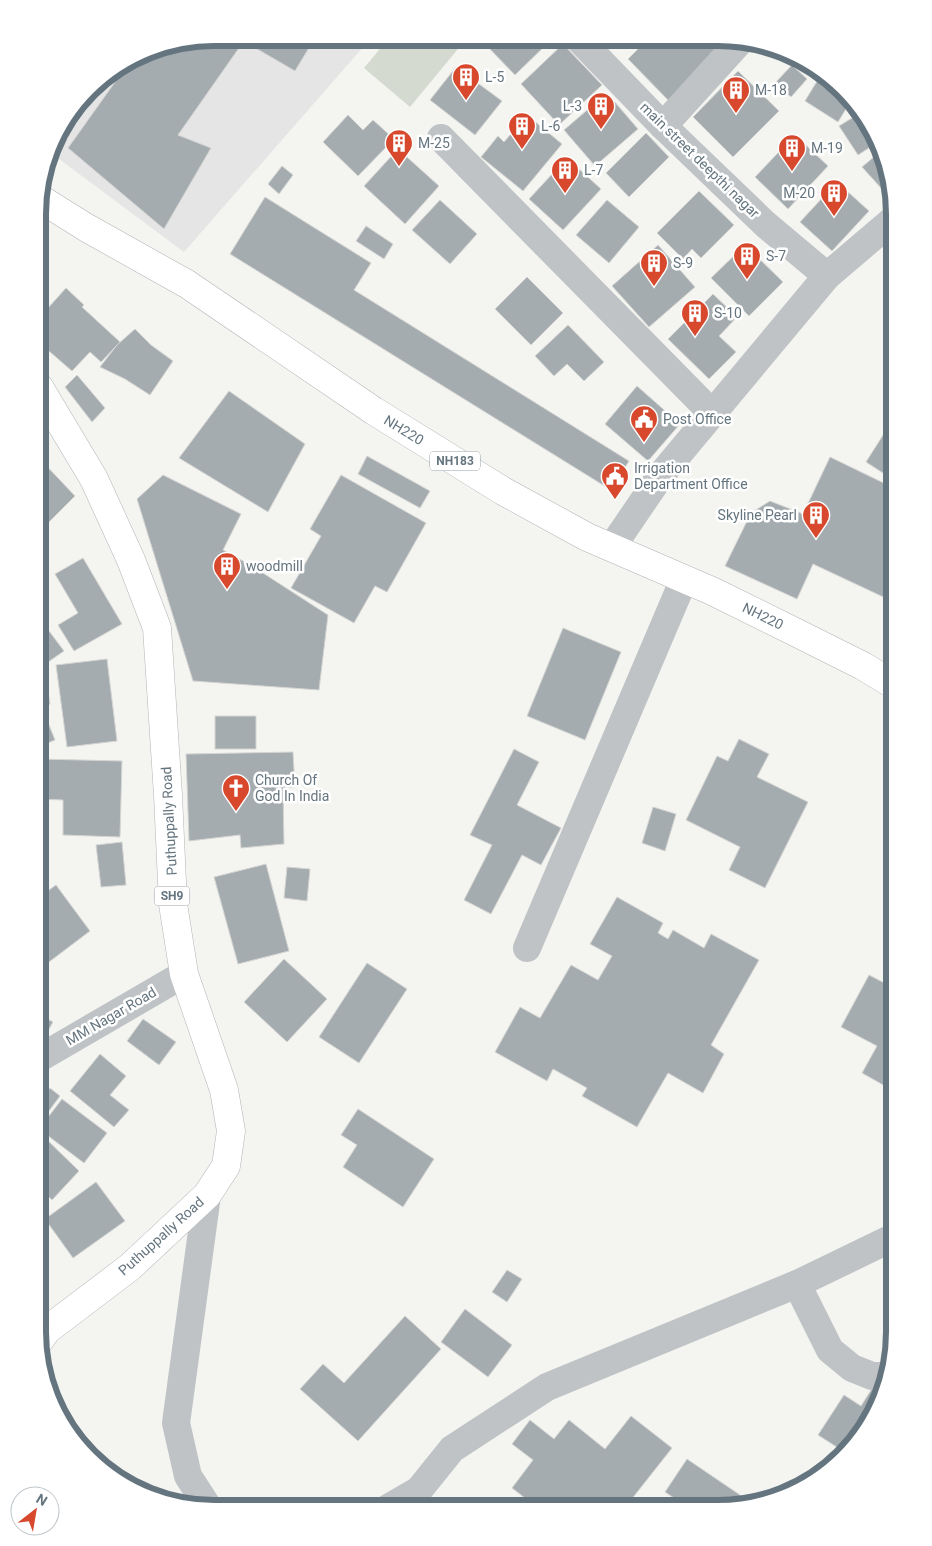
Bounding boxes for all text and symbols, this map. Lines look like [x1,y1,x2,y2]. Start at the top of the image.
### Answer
building icon: L-5 [451,62,481,101]
place label: L-5 [485,69,504,85]
building icon: M-18 [721,75,751,114]
place label: M-18 [755,82,787,98]
building icon: L-3 [586,91,616,130]
place label: L-3 [563,98,582,114]
street label: main street deepthi nagar [637,99,763,221]
building icon: L-6 [507,111,537,150]
place label: L-6 [541,118,560,134]
building icon: M-25 [384,128,414,167]
building icon: M-19 [777,133,807,172]
place label: M-25 [418,135,450,151]
place label: M-19 [811,140,843,156]
building icon: L-7 [550,155,580,194]
place label: L-7 [584,162,603,178]
building icon: M-20 [819,178,849,217]
place label: M-20 [783,185,815,201]
building icon: S-7 [732,241,762,280]
building icon: S-9 [639,248,669,287]
place label: S-7 [766,248,786,264]
place label: S-9 [673,255,693,271]
building icon: S-10 [680,298,710,337]
place label: S-10 [714,305,742,321]
public building icon: Post Office [629,404,659,443]
place label: Post Office [663,411,731,427]
street label: NH220 [381,412,427,448]
road number: NH183 [430,452,480,471]
place label: Irrigation Department Office [634,460,748,492]
public building icon: Irrigation Department Office [600,461,630,500]
building icon: Skyline Pearl [801,500,831,539]
place label: Skyline Pearl [718,507,797,523]
building icon: woodmill [212,551,242,590]
place label: woodmill [246,558,303,574]
street label: NH220 [740,599,786,633]
street label: Puthuppally Road [158,766,180,876]
place label: Church Of God In India [255,772,329,804]
church icon: Church Of God In India [221,773,251,812]
road number: SH9 [154,886,190,906]
street label: MM Nagar Road [63,984,159,1048]
street label: Puthuppally Road [115,1194,207,1278]
north arrow [10,1486,60,1536]
text: N [33,1490,50,1509]

